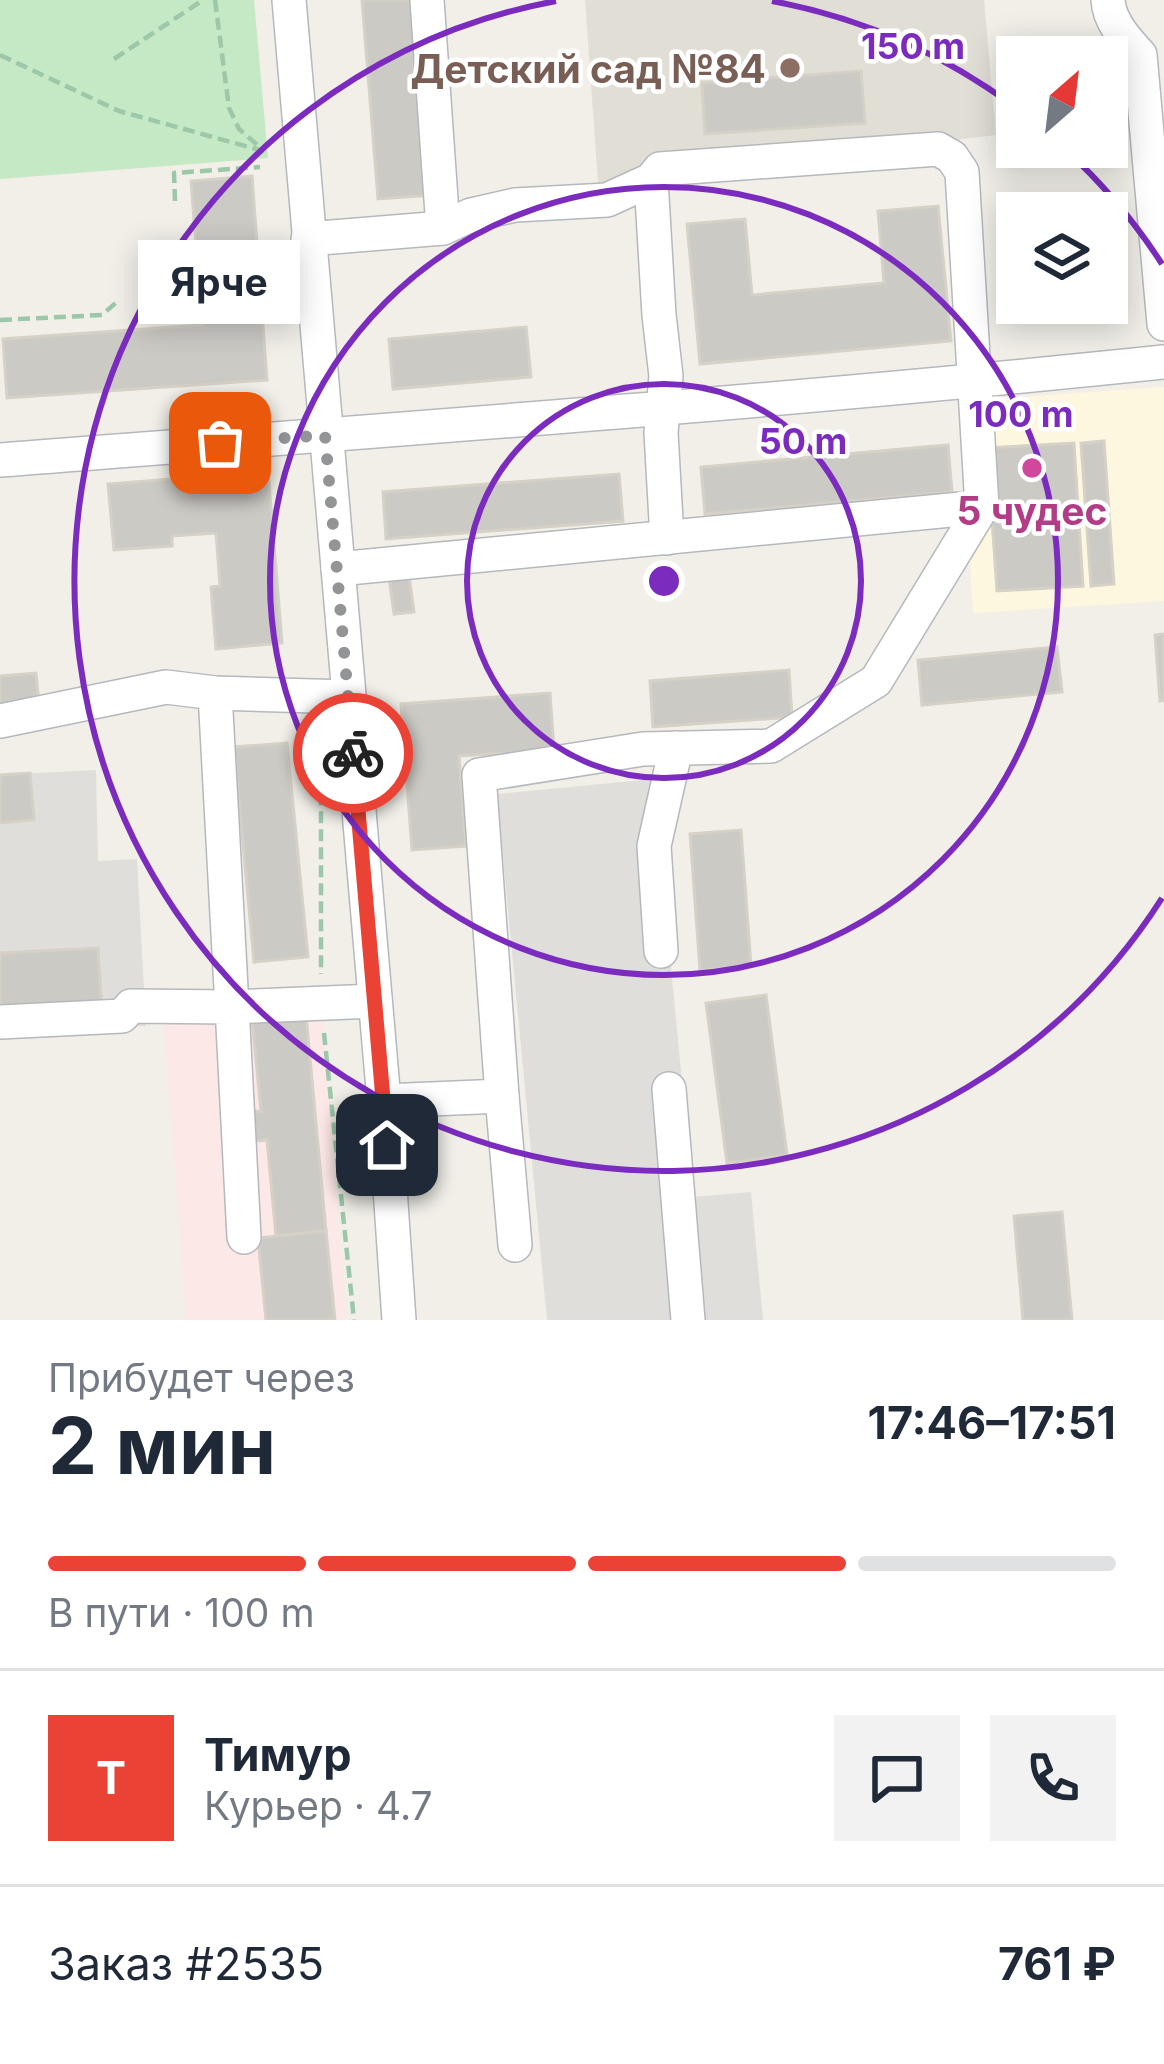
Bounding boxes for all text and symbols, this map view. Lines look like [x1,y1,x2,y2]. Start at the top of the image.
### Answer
text: 150 m [861,24,965,68]
north arrow [996,36,1128,168]
map controls [996,36,1128,324]
place label: Детский сад №84 [410,45,766,92]
marker: Детский сад №84 [777,55,803,81]
button: layers [996,192,1128,324]
callout: Ярче [139,239,301,323]
text: Ярче [170,258,268,305]
pin [169,392,271,494]
text: 100 m [968,392,1074,436]
icon: bag [187,410,253,476]
text: 50 m [759,419,847,463]
marker: 5 чудес [1019,455,1045,481]
place label: 5 чудес [957,487,1107,534]
centre of rings [643,560,685,602]
courier [293,693,413,813]
icon: bike [320,720,386,786]
pin [336,1094,438,1196]
icon: home [354,1112,420,1178]
text: Прибудет через [48,1354,355,1401]
text: 17:46–17:51 [868,1395,1116,1450]
text: 2 мин [48,1398,276,1493]
text: В пути · 100 m [48,1589,315,1636]
button: chat [834,1715,960,1841]
button: phone [990,1715,1116,1841]
text: Тимур [204,1727,352,1782]
text: Т [96,1750,126,1805]
text: Курьер · 4.7 [204,1782,433,1829]
text: Заказ #2535 [48,1936,324,1991]
text: 761 ₽ [998,1936,1116,1991]

